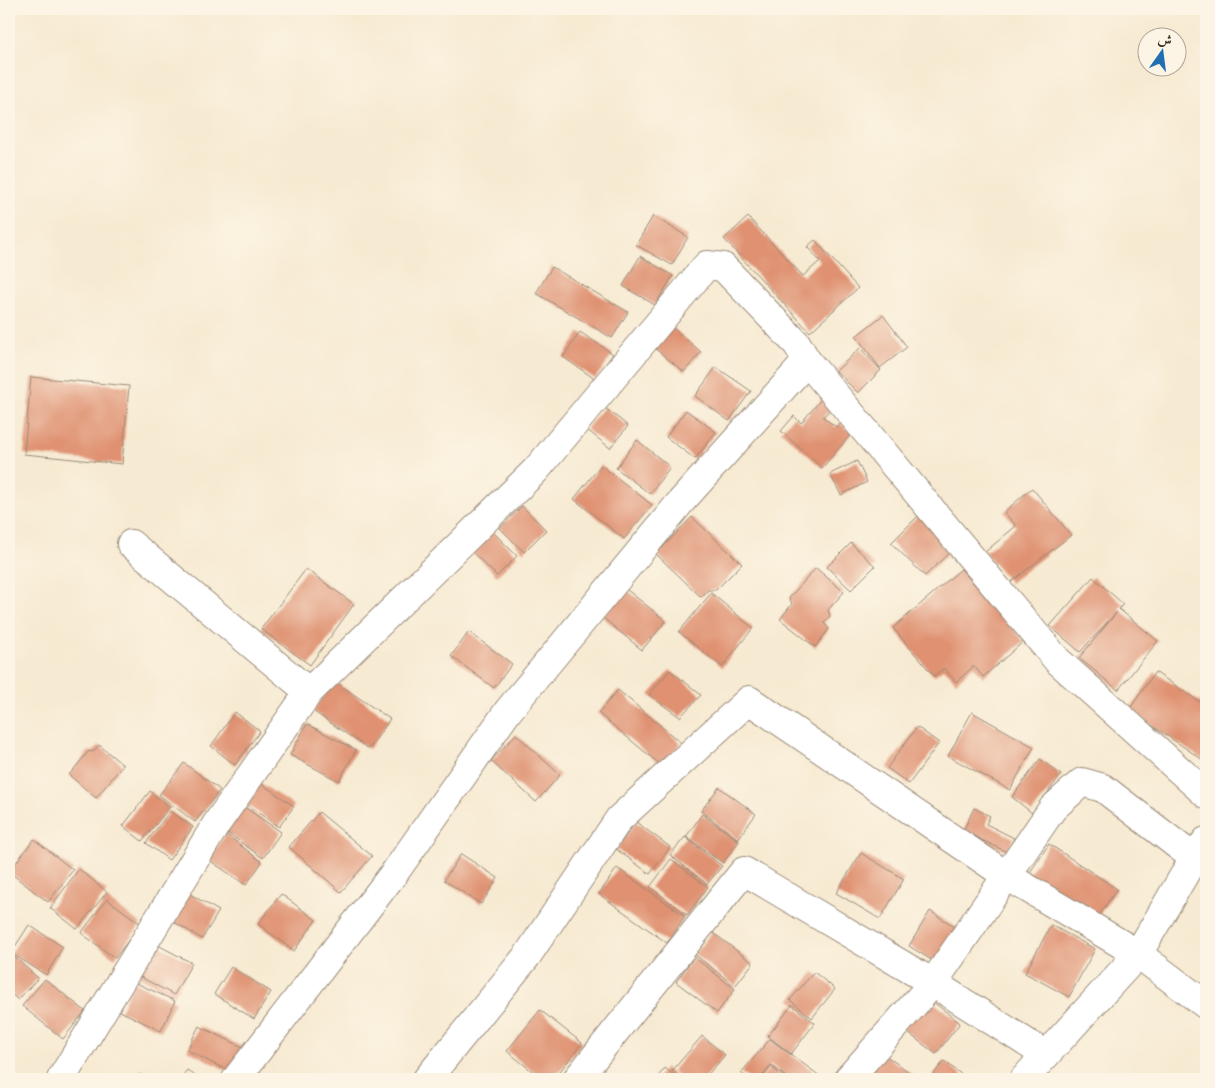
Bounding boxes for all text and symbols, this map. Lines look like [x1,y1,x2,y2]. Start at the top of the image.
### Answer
north arrow [1138,28,1188,78]
text: ش [1156,30,1174,50]

